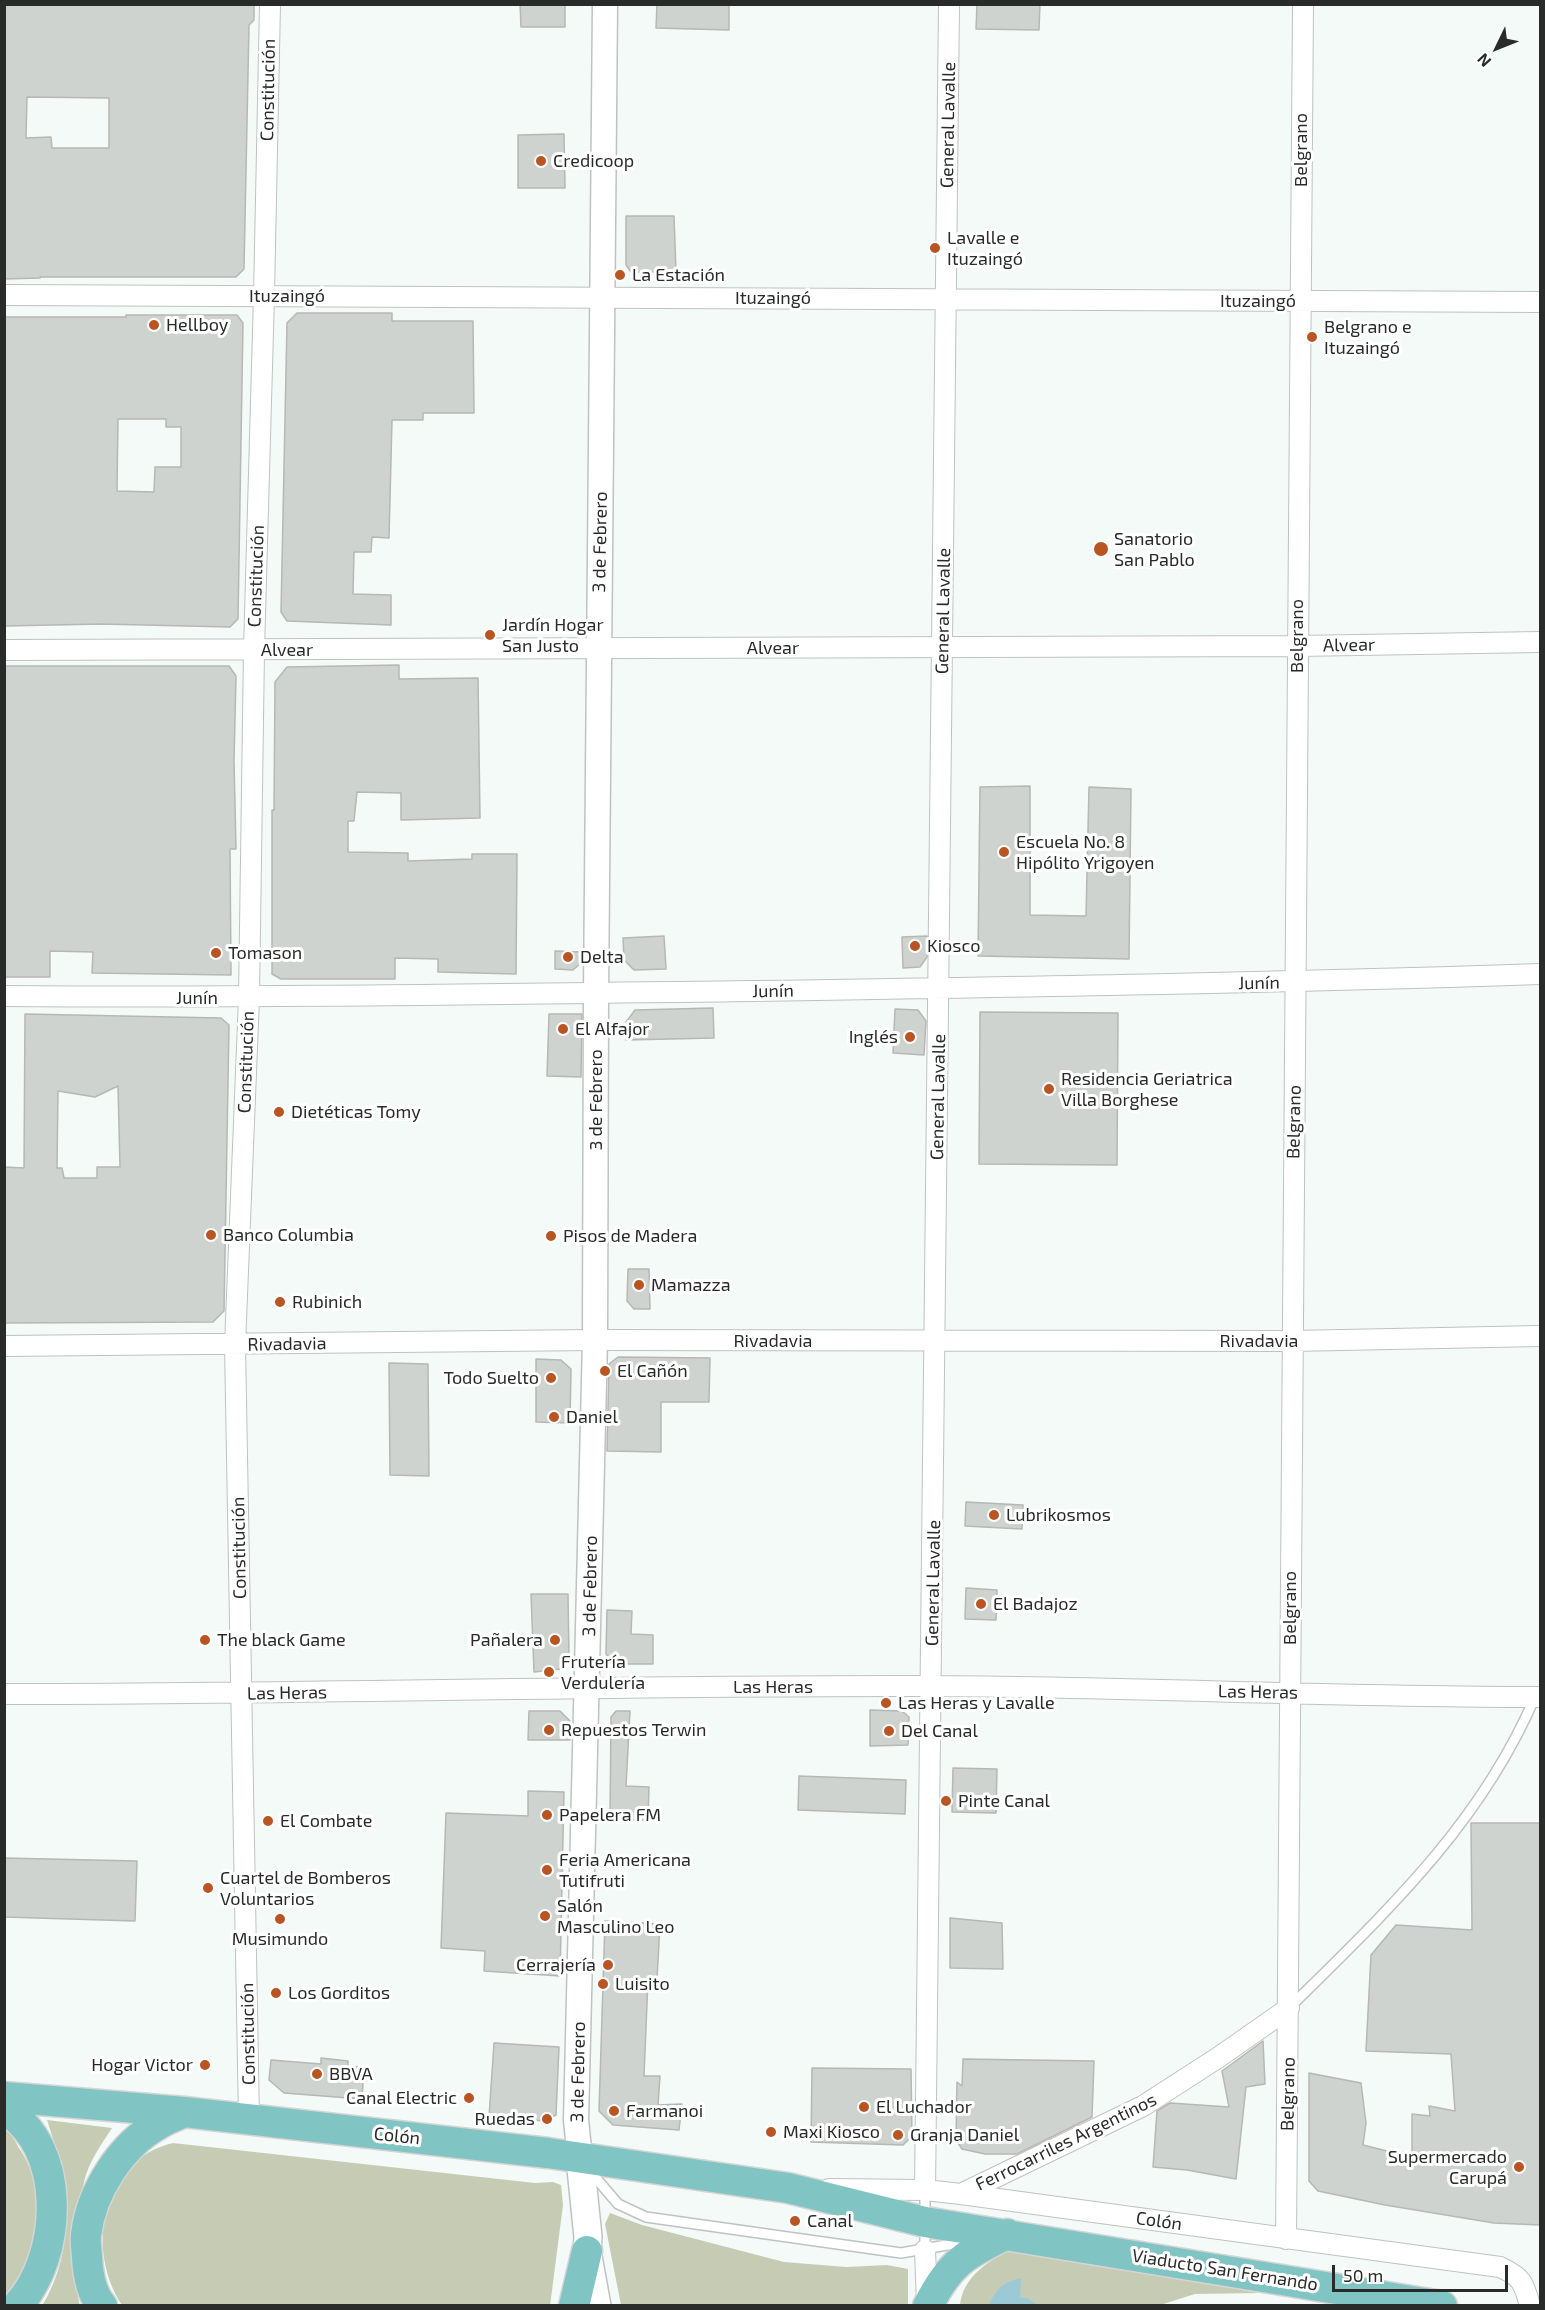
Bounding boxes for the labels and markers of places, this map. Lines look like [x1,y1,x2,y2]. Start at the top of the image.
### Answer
place label: Credicoop [553,150,634,172]
marker: Credicoop [534,154,548,168]
place label: Lavalle e Ituzaingó [947,227,1023,270]
marker: Lavalle e Ituzaingó [928,241,942,255]
place label: La Estación [632,264,725,286]
marker: La Estación [613,268,627,282]
place label: Hellboy [166,314,228,336]
place label: Belgrano e Ituzaingó [1324,316,1412,358]
marker: Hellboy [147,318,161,332]
marker: Belgrano e Ituzaingó [1305,330,1319,344]
place label: Sanatorio San Pablo [1114,528,1195,570]
marker: Sanatorio San Pablo [1092,540,1110,558]
place label: Jardín Hogar San Justo [502,614,604,656]
marker: Jardín Hogar San Justo [483,628,497,642]
place label: Escuela No. 8 Hipólito Yrigoyen [1016,831,1155,874]
marker: Escuela No. 8 Hipólito Yrigoyen [997,845,1011,859]
place label: Kiosco [927,935,980,957]
marker: Kiosco [908,939,922,953]
place label: Tomason [228,942,302,964]
marker: Tomason [209,946,223,960]
place label: Delta [580,946,624,968]
marker: Delta [561,950,575,964]
place label: El Alfajor [575,1018,650,1040]
marker: El Alfajor [556,1022,570,1036]
place label: Inglés [849,1026,898,1048]
marker: Inglés [903,1030,917,1044]
place label: Residencia Geriatrica Villa Borghese [1061,1068,1233,1110]
marker: Residencia Geriatrica Villa Borghese [1042,1082,1056,1096]
place label: Dietéticas Tomy [291,1101,421,1123]
marker: Dietéticas Tomy [272,1105,286,1119]
place label: Banco Columbia [223,1224,354,1246]
place label: Pisos de Madera [563,1225,697,1247]
marker: Banco Columbia [204,1228,218,1242]
marker: Pisos de Madera [544,1229,558,1243]
place label: Mamazza [651,1274,731,1296]
marker: Mamazza [632,1278,646,1292]
place label: Rubinich [292,1291,362,1313]
marker: Rubinich [273,1295,287,1309]
place label: El Cañón [617,1360,688,1382]
marker: El Cañón [598,1364,612,1378]
place label: Todo Suelto [443,1367,539,1389]
marker: Todo Suelto [544,1371,558,1385]
place label: Daniel [566,1406,618,1428]
marker: Daniel [547,1410,561,1424]
place label: Lubrikosmos [1006,1504,1111,1526]
marker: Lubrikosmos [987,1508,1001,1522]
place label: El Badajoz [993,1593,1078,1615]
marker: El Badajoz [974,1597,988,1611]
place label: The black Game [217,1629,346,1651]
place label: Pañalera [470,1629,543,1651]
marker: The black Game [198,1633,212,1647]
marker: Pañalera [548,1633,562,1647]
place label: Frutería Verdulería [561,1651,645,1694]
marker: Frutería Verdulería [542,1665,556,1679]
place label: Las Heras y Lavalle [898,1692,1055,1714]
marker: Las Heras y Lavalle [879,1696,893,1710]
place label: Repuestos Terwin [561,1719,707,1741]
place label: Del Canal [901,1720,978,1742]
marker: Repuestos Terwin [542,1723,556,1737]
marker: Del Canal [882,1724,896,1738]
place label: Pinte Canal [958,1790,1050,1812]
marker: Pinte Canal [939,1794,953,1808]
place label: Papelera FM [559,1804,661,1826]
marker: Papelera FM [540,1808,554,1822]
place label: El Combate [280,1810,372,1832]
marker: El Combate [261,1814,275,1828]
place label: Feria Americana Tutifruti [559,1849,691,1892]
marker: Feria Americana Tutifruti [540,1863,554,1877]
place label: Cuartel de Bomberos Voluntarios [220,1867,391,1910]
marker: Cuartel de Bomberos Voluntarios [201,1881,215,1895]
place label: Salón Masculino Leo [557,1895,674,1938]
marker: Salón Masculino Leo [538,1909,552,1923]
marker: Musimundo [273,1912,287,1926]
place label: Musimundo [232,1928,328,1950]
place label: Cerrajería [516,1954,596,1976]
marker: Cerrajería [601,1958,615,1972]
place label: Luisito [615,1973,670,1995]
marker: Luisito [596,1977,610,1991]
place label: Los Gorditos [288,1982,390,2004]
marker: Los Gorditos [269,1986,283,2000]
place label: Hogar Victor [91,2054,193,2076]
marker: Hogar Victor [198,2058,212,2072]
place label: BBVA [329,2063,373,2085]
marker: BBVA [310,2067,324,2081]
place label: Canal Electric [346,2087,457,2109]
marker: Canal Electric [462,2091,476,2105]
place label: El Luchador [876,2096,972,2118]
place label: Farmanoi [626,2100,703,2122]
marker: El Luchador [857,2100,871,2114]
marker: Farmanoi [607,2104,621,2118]
place label: Ruedas [475,2108,535,2130]
marker: Ruedas [540,2112,554,2126]
place label: Maxi Kiosco [783,2121,880,2143]
place label: Granja Daniel [910,2124,1019,2146]
marker: Maxi Kiosco [764,2125,778,2139]
marker: Granja Daniel [891,2128,905,2142]
place label: Supermercado Carupá [1388,2146,1507,2188]
marker: Supermercado Carupá [1512,2160,1526,2174]
place label: Canal [807,2210,853,2232]
marker: Canal [788,2214,802,2228]

